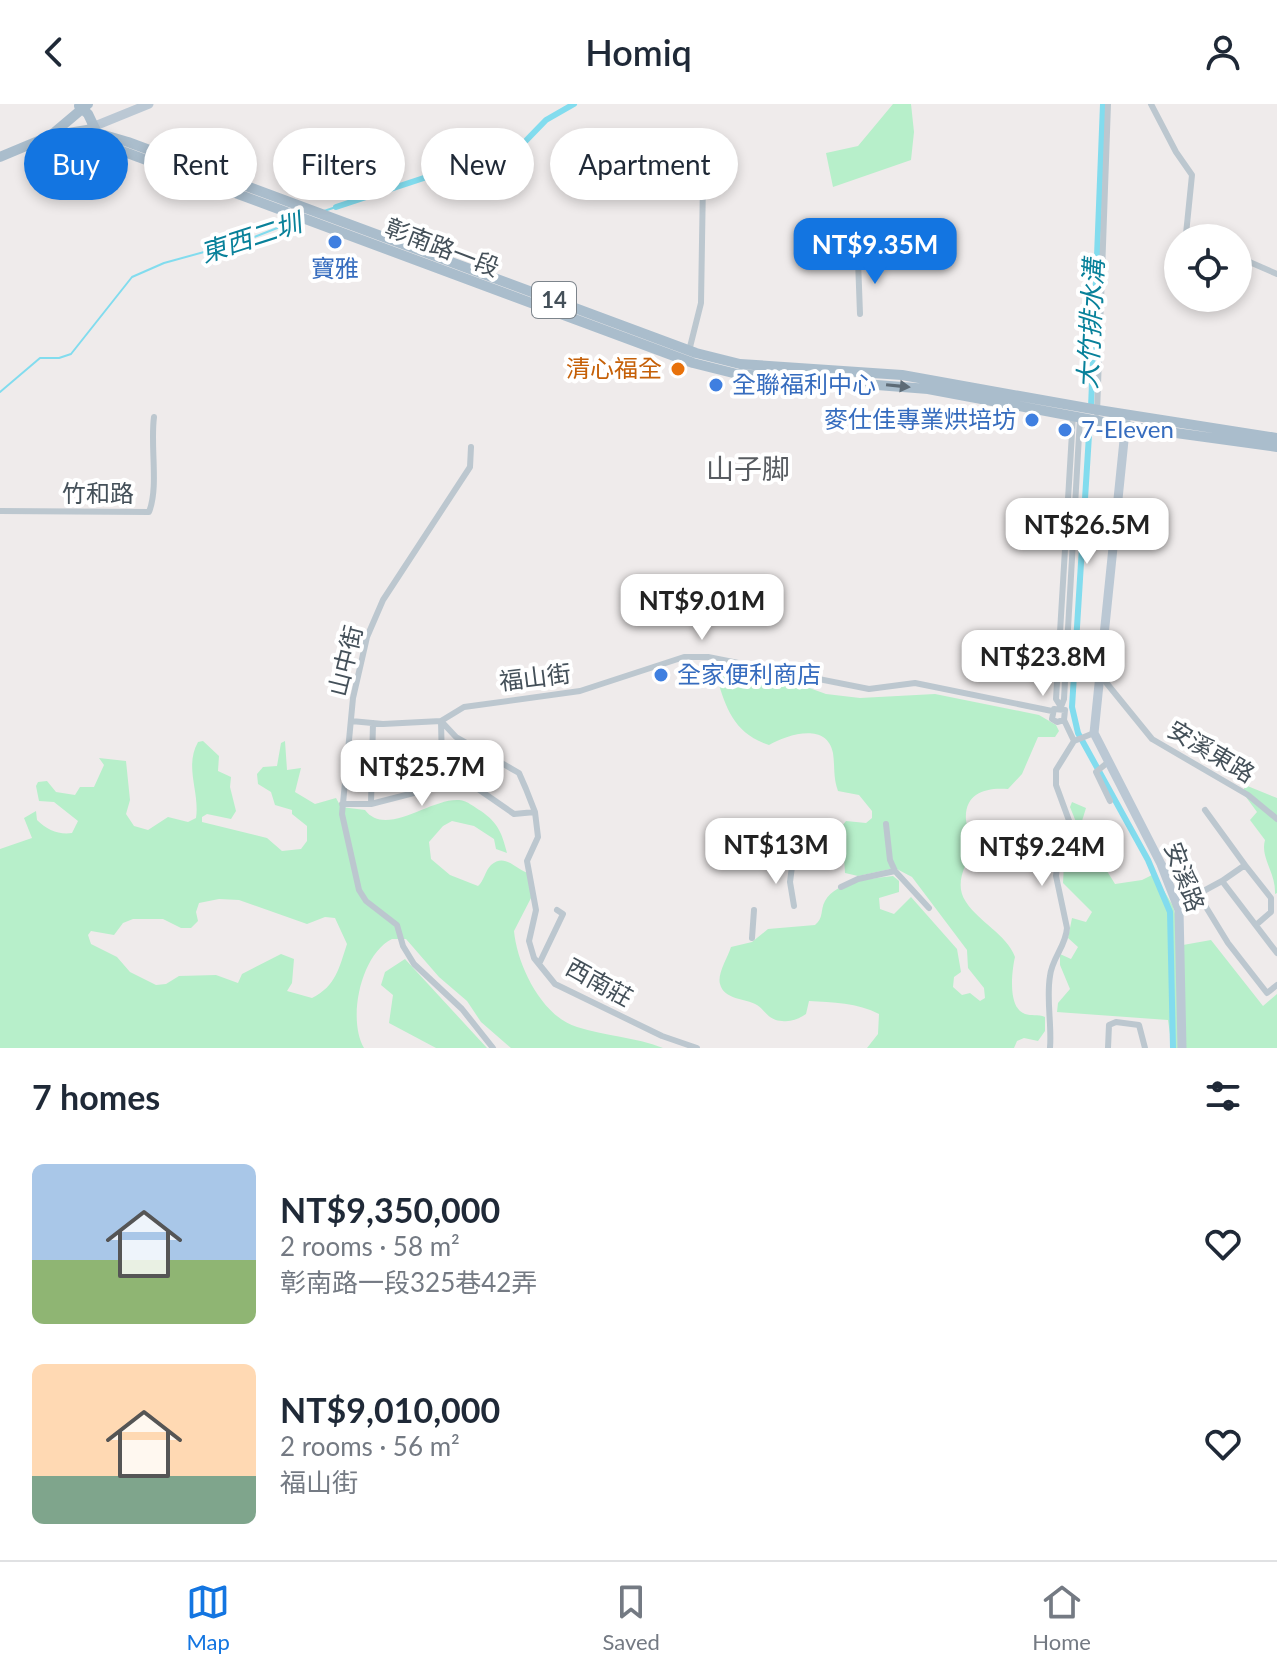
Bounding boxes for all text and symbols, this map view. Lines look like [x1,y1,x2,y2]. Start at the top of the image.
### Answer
icon: back [32,30,76,74]
text: Homiq [585,30,692,74]
icon: person [1201,30,1245,74]
chip: Buy [24,128,128,200]
chip: Rent [144,128,257,200]
chip: Filters [273,128,405,200]
chip: New [421,128,534,200]
chip: Apartment [550,128,738,200]
water label: 東西二圳 [196,205,309,268]
street label: 彰南路一段 [381,212,504,282]
pin: NT$9.35M [792,218,958,286]
map controls [1164,224,1252,312]
button: locate [1164,224,1252,312]
text: NT$9.35M [812,228,938,260]
marker: 寶雅 [326,233,344,251]
place label: 寶雅 [311,253,359,282]
water label: 大竹排水溝 [1071,254,1110,390]
road number: 14 [532,282,576,318]
place label: 清心福全 [566,353,662,382]
marker: 清心福全 [669,360,687,378]
place label: 全聯福利中心 [732,369,876,398]
marker: 全聯福利中心 [707,376,725,394]
one-way arrow [886,379,911,392]
place label: 麥仕佳專業烘培坊 [824,404,1016,433]
marker: 麥仕佳專業烘培坊 [1023,411,1041,429]
place label: 7-Eleven [1081,414,1174,443]
marker: 7-Eleven [1056,421,1074,439]
district label: 山子脚 [706,451,790,485]
street label: 竹和路 [62,478,134,507]
pin: NT$26.5M [1004,498,1170,566]
text: NT$26.5M [1024,508,1150,540]
pin: NT$9.01M [619,574,785,642]
text: NT$9.01M [639,584,765,616]
street label: 山中街 [322,622,367,699]
pin: NT$23.8M [960,630,1126,698]
text: NT$23.8M [980,640,1106,672]
street label: 福山街 [497,658,572,695]
place label: 全家便利商店 [677,659,821,688]
marker: 全家便利商店 [652,666,670,684]
street label: 安溪東路 [1163,714,1260,788]
pin: NT$25.7M [339,740,505,808]
text: NT$25.7M [359,750,485,782]
pin: NT$13M [711,818,841,886]
pin: NT$9.24M [959,820,1125,888]
text: NT$13M [723,828,829,860]
text: NT$9.24M [979,830,1105,862]
street label: 安溪路 [1159,838,1211,915]
street label: 西南莊 [561,952,638,1012]
icon: filters [1201,1074,1245,1118]
text: 7 homes [32,1076,160,1117]
text: NT$9,350,000 [280,1189,500,1230]
icon: home [96,1196,192,1292]
icon: heart [1201,1222,1245,1266]
text: 2 rooms · 58 m² [280,1230,460,1262]
text: 彰南路一段325巷42弄 [280,1266,537,1298]
text: NT$9,010,000 [280,1389,500,1430]
icon: home [96,1396,192,1492]
icon: heart [1201,1422,1245,1466]
text: 2 rooms · 56 m² [280,1430,460,1462]
text: 福山街 [280,1466,358,1498]
tab: Map [186,1580,230,1655]
tab: Saved [602,1580,660,1655]
tab: Home [1032,1580,1091,1655]

